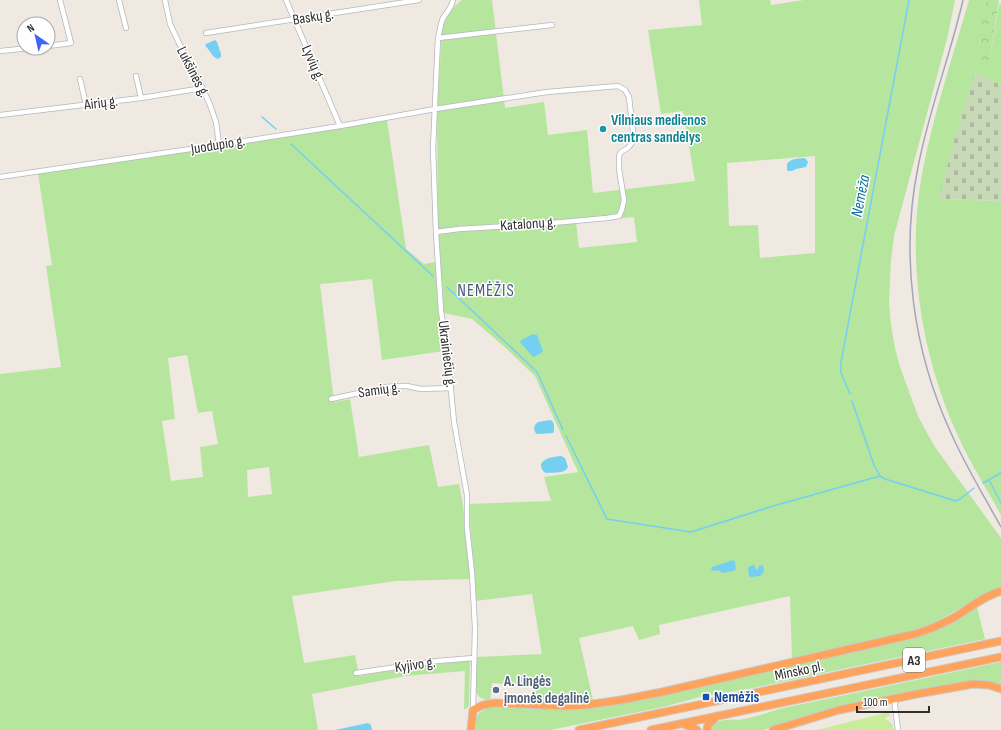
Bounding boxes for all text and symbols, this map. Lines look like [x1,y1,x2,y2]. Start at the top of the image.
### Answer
street label: Baskų g. [291,4,335,30]
north arrow [16,16,56,56]
text: N [25,21,37,35]
street label: Lyvių g. [297,42,329,84]
street label: Lukšinės g. [172,43,214,101]
street label: Airių g. [82,91,119,115]
place label: Vilniaus medienos centras sandėlys [611,111,707,147]
marker: Vilniaus medienos centras sandėlys [598,124,608,134]
street label: Juodupio g. [189,131,247,159]
water label: Nemėža [848,173,874,219]
street label: Katalonų g. [500,213,557,235]
district label: NEMĖŽIS [457,281,515,301]
street label: Ukrainiečių g. [433,319,461,389]
street label: Samių g. [357,378,401,402]
road number: A3 [903,648,925,672]
street label: Kyjivo g. [393,653,437,677]
street label: Minsko pl. [773,657,825,685]
place label: A. Lingės įmonės degalinė [503,672,589,708]
marker: A. Lingės įmonės degalinė [491,685,501,695]
place label: Nemėžis [714,688,760,707]
scale bar [857,688,929,714]
marker: Nemėžis [701,692,711,702]
text: 100 m [863,695,888,710]

